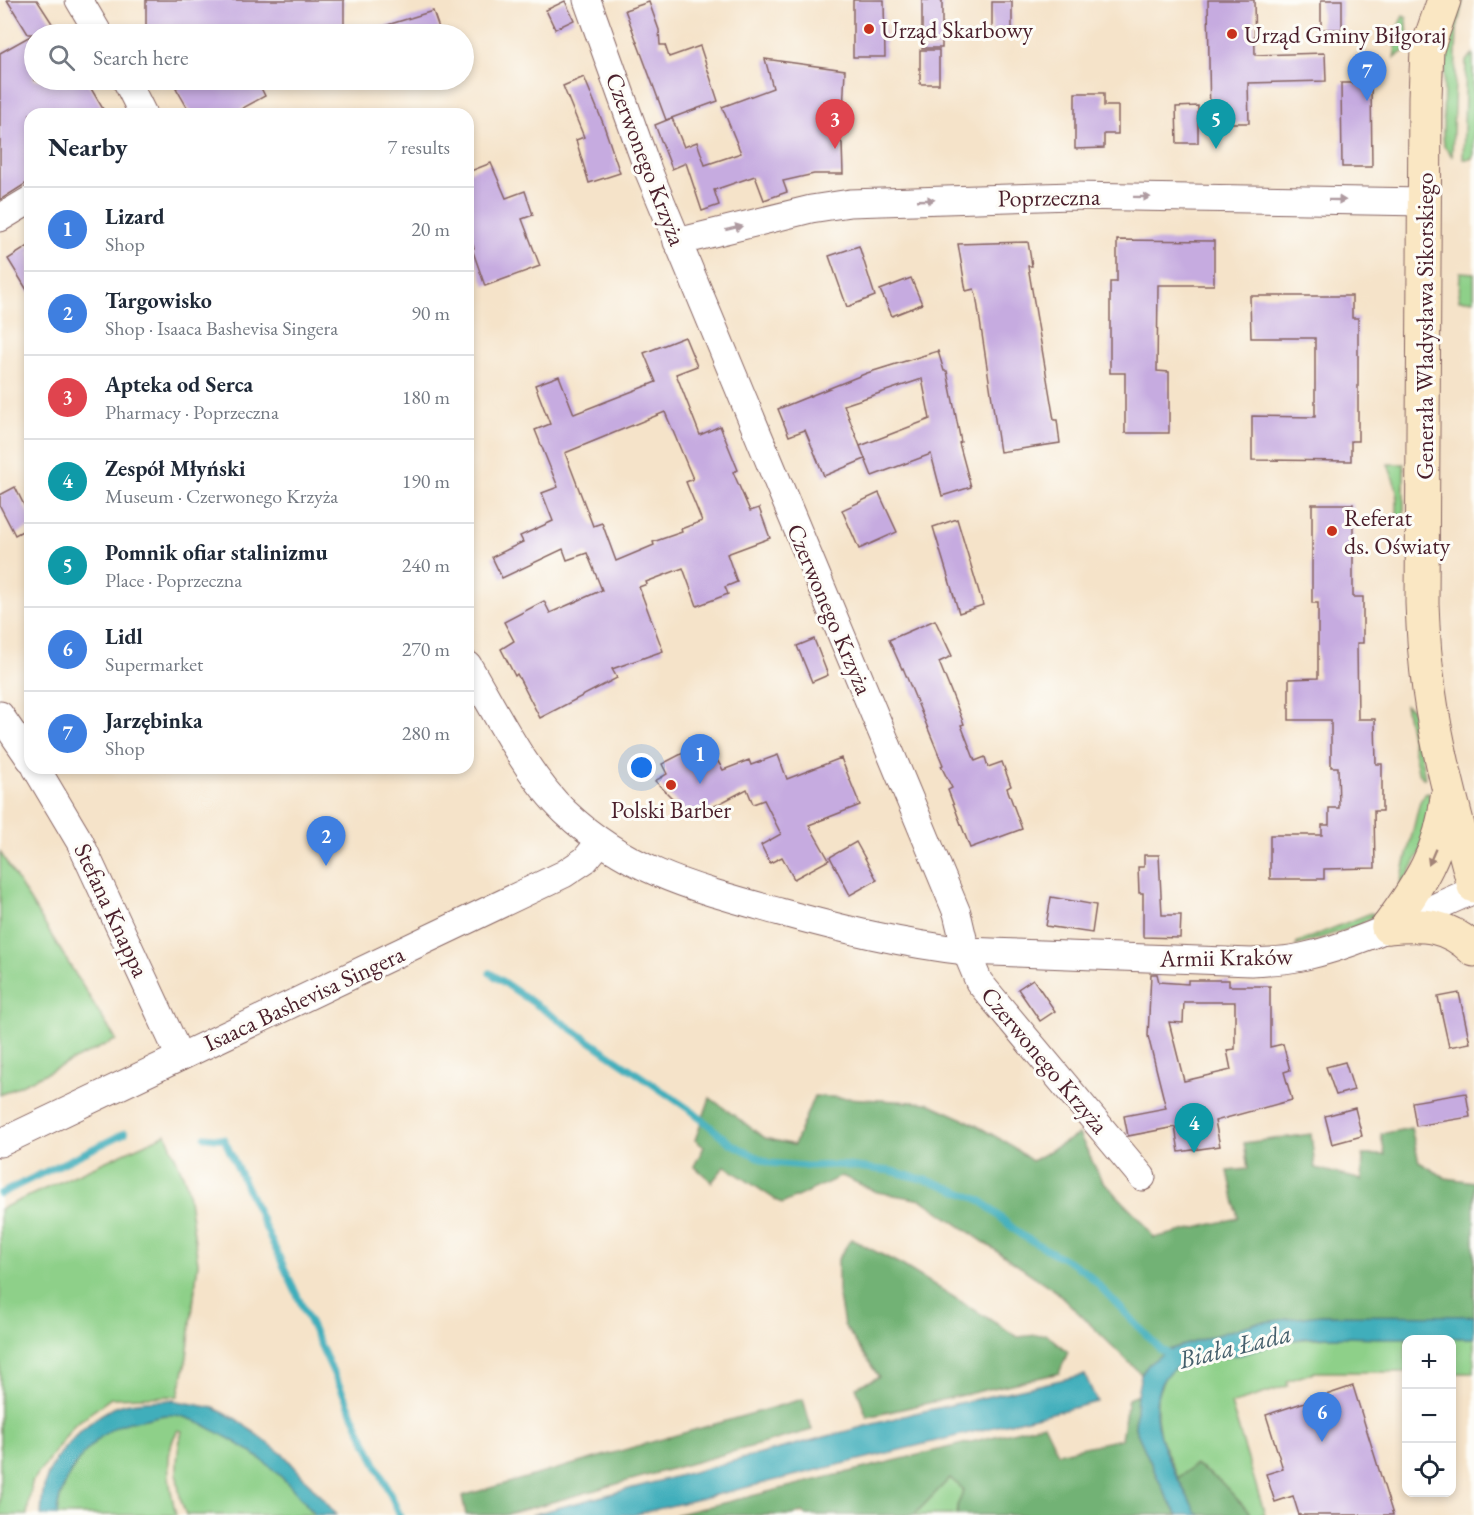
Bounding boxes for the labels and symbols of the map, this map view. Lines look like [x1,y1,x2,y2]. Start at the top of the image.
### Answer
place label: Urząd Skarbowy [881,14,1034,45]
place label: Urząd Gminy Biłgoraj [1244,19,1446,50]
marker: Urząd Skarbowy [862,22,876,36]
marker: Urząd Gminy Biłgoraj [1225,27,1239,41]
pin: 7 [1348,51,1386,101]
street label: Czerwonego Krzyża [599,68,693,250]
pin: 3 [816,100,854,149]
pin: 5 [1196,100,1236,149]
street label: Generała Władysława Sikorskiego [1409,172,1440,480]
street label: Poprzeczna [997,181,1101,213]
one-way arrow [1133,192,1152,202]
one-way arrow [1328,195,1347,205]
one-way arrow [917,196,936,205]
one-way arrow [725,223,743,233]
place label: Referat ds. Oświaty [1344,502,1451,561]
street label: Czerwonego Krzyża [780,519,880,700]
marker: Referat ds. Oświaty [1325,524,1339,538]
pin: 1 [680,734,720,784]
your location [627,753,656,782]
marker: Polski Barber [664,778,678,792]
place label: Polski Barber [611,794,731,825]
pin: 2 [306,816,346,866]
street label: Stefana Knappa [67,838,157,982]
one-way arrow [1427,849,1437,867]
street label: Isaaca Bashevisa Singera [199,938,410,1058]
street label: Armii Kraków [1158,940,1293,974]
street label: Czerwonego Krzyża [974,980,1116,1140]
pin: 4 [1174,1104,1214,1153]
water label: Biała Łada [1174,1316,1295,1377]
pin: 6 [1302,1392,1342,1442]

